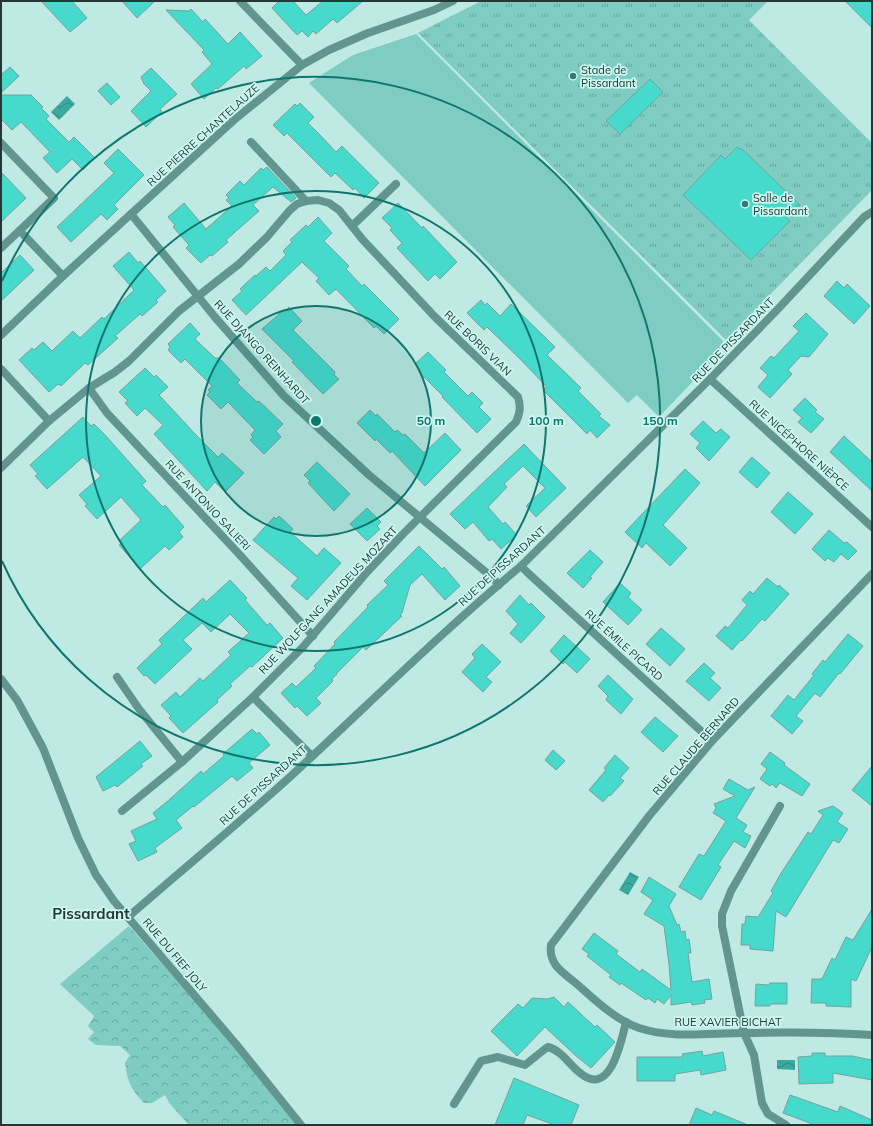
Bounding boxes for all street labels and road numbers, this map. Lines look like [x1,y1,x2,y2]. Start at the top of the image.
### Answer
street label: RUE PIERRE CHANTELAUZE [144,81,262,189]
street label: RUE DE PISSARDANT [689,294,778,385]
street label: RUE DJANGO REINHARDT [211,297,313,407]
street label: RUE BORIS VIAN [441,307,515,379]
street label: RUE NICÉPHORE NIÈPCE [746,396,852,494]
street label: RUE ANTONIO SALIERI [162,457,254,553]
street label: RUE WOLFGANG AMADEUS MOZART [256,523,401,677]
street label: RUE DE PISSARDANT [455,523,549,609]
street label: RUE ÉMILE PICARD [582,606,666,684]
street label: RUE CLAUDE BERNARD [650,694,742,798]
street label: RUE DE PISSARDANT [216,742,310,828]
street label: RUE DU FIEF JOLY [140,915,210,995]
street label: RUE XAVIER BICHAT [674,1015,782,1029]

